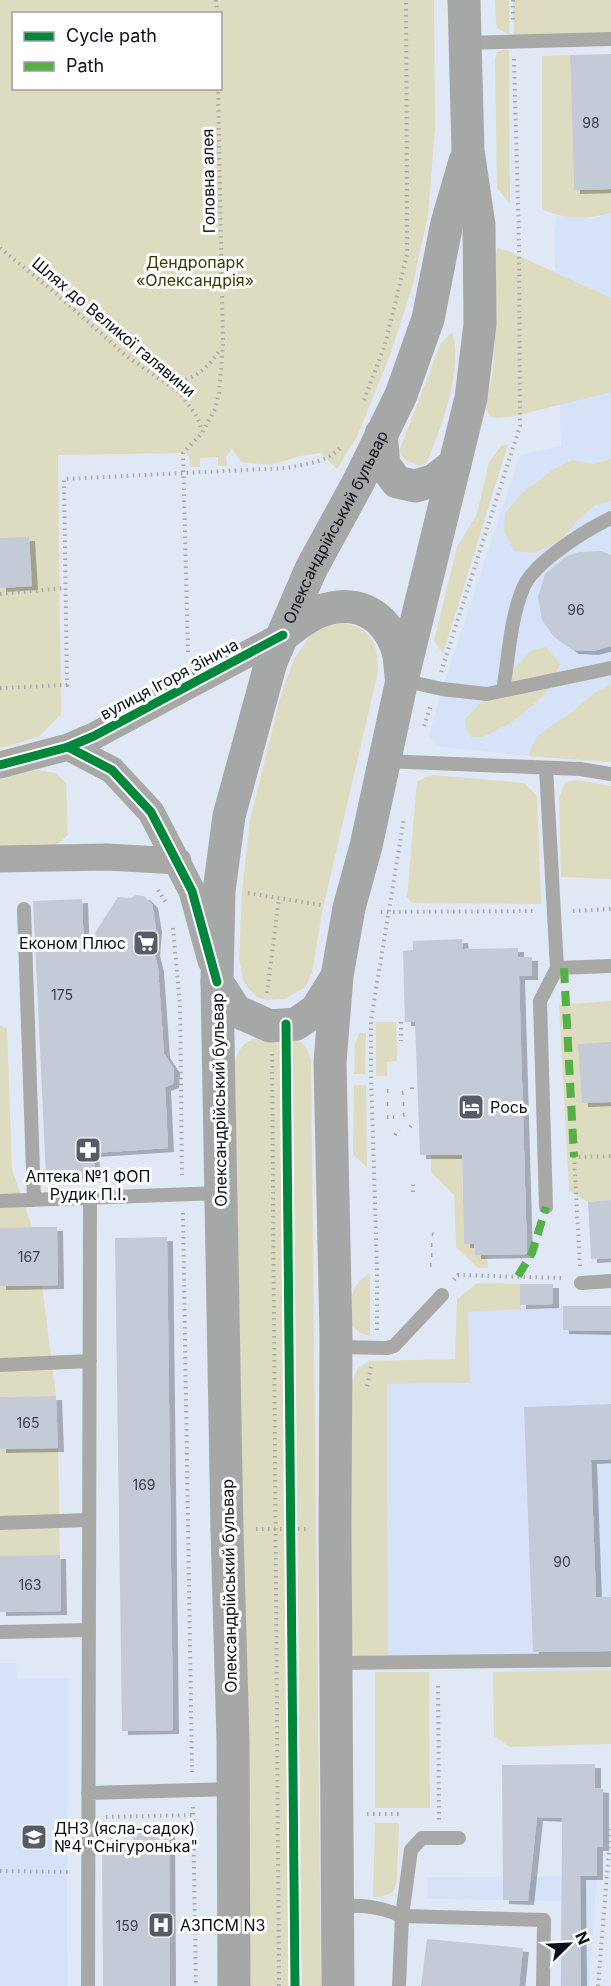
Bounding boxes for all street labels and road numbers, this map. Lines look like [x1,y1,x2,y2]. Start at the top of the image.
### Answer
street label: Головна алея [197,128,219,234]
street label: Шлях до Великої галявини [28,253,200,401]
street label: Олександрійський бульвар [279,427,392,627]
street label: вулиця Ігоря Зінича [97,634,241,724]
street label: Олександрійський бульвар [207,993,231,1207]
street label: Олександрійський бульвар [217,1479,241,1693]

